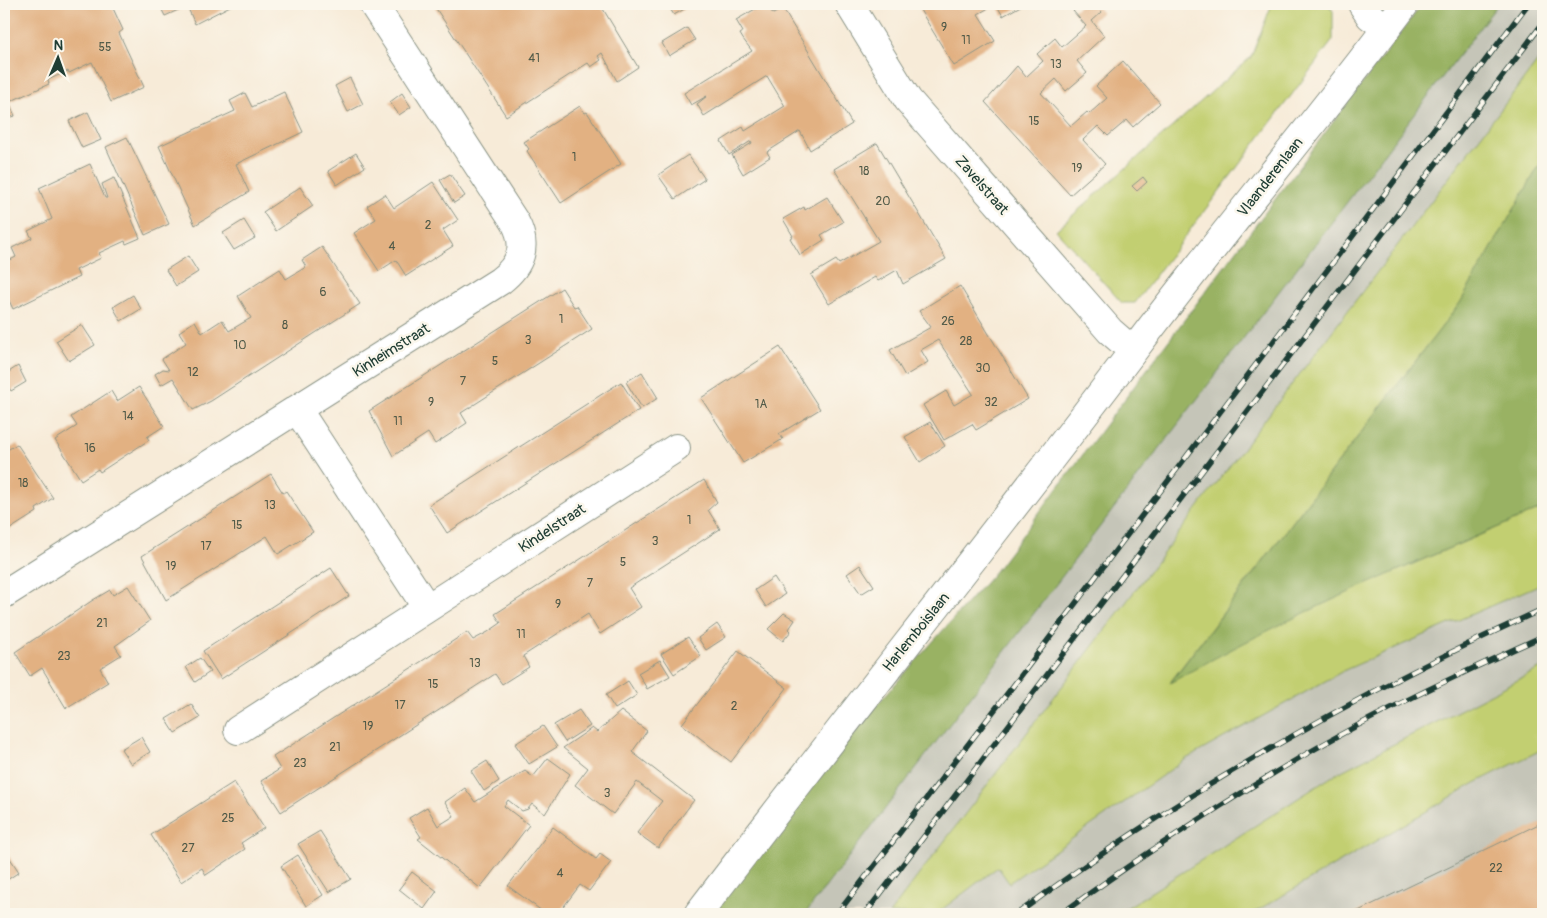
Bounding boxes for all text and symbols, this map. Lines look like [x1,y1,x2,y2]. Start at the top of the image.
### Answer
house number: 9 [941,20,947,35]
north arrow [32,32,82,82]
house number: 11 [961,33,971,48]
text: N [53,37,63,54]
house number: 55 [98,40,112,55]
house number: 41 [528,51,540,66]
house number: 13 [1050,57,1062,72]
house number: 15 [1028,114,1040,129]
street label: Vlaanderenlaan [1233,134,1307,221]
house number: 1 [572,150,576,165]
street label: Zavelstraat [951,152,1013,220]
house number: 19 [1072,161,1082,176]
house number: 18 [859,164,869,179]
house number: 20 [876,194,890,209]
house number: 2 [425,218,432,233]
house number: 4 [389,239,396,254]
house number: 6 [320,285,327,300]
house number: 1 [559,312,563,327]
house number: 26 [941,314,955,329]
house number: 8 [282,318,288,333]
street label: Kinheimstraat [349,319,434,382]
house number: 3 [525,333,532,348]
house number: 28 [960,334,972,349]
house number: 10 [234,338,246,353]
house number: 5 [492,354,498,369]
house number: 30 [976,361,990,376]
house number: 12 [187,365,199,380]
house number: 7 [460,374,467,389]
house number: 9 [428,395,434,410]
house number: 32 [984,395,998,410]
house number: 1A [755,397,767,412]
house number: 14 [122,409,134,424]
house number: 11 [393,414,403,429]
house number: 16 [84,441,96,456]
house number: 18 [18,476,28,491]
house number: 13 [264,498,276,513]
street label: Kindelstraat [515,499,590,557]
house number: 1 [687,513,691,528]
house number: 15 [231,518,243,533]
house number: 3 [652,534,659,549]
house number: 17 [200,539,212,554]
house number: 5 [620,555,626,570]
house number: 19 [166,559,176,574]
house number: 7 [587,576,594,591]
street label: Harlemboislaan [879,589,954,676]
house number: 9 [555,597,561,612]
house number: 21 [96,616,108,631]
house number: 11 [516,627,526,642]
house number: 23 [57,649,71,664]
house number: 13 [469,656,481,671]
house number: 15 [427,677,439,692]
house number: 17 [394,698,406,713]
house number: 2 [731,699,738,714]
house number: 19 [363,719,373,734]
house number: 21 [329,740,341,755]
house number: 23 [293,756,307,771]
house number: 3 [604,786,611,801]
house number: 25 [221,811,235,826]
house number: 27 [181,841,195,856]
house number: 22 [1489,861,1503,876]
house number: 4 [557,866,564,881]

